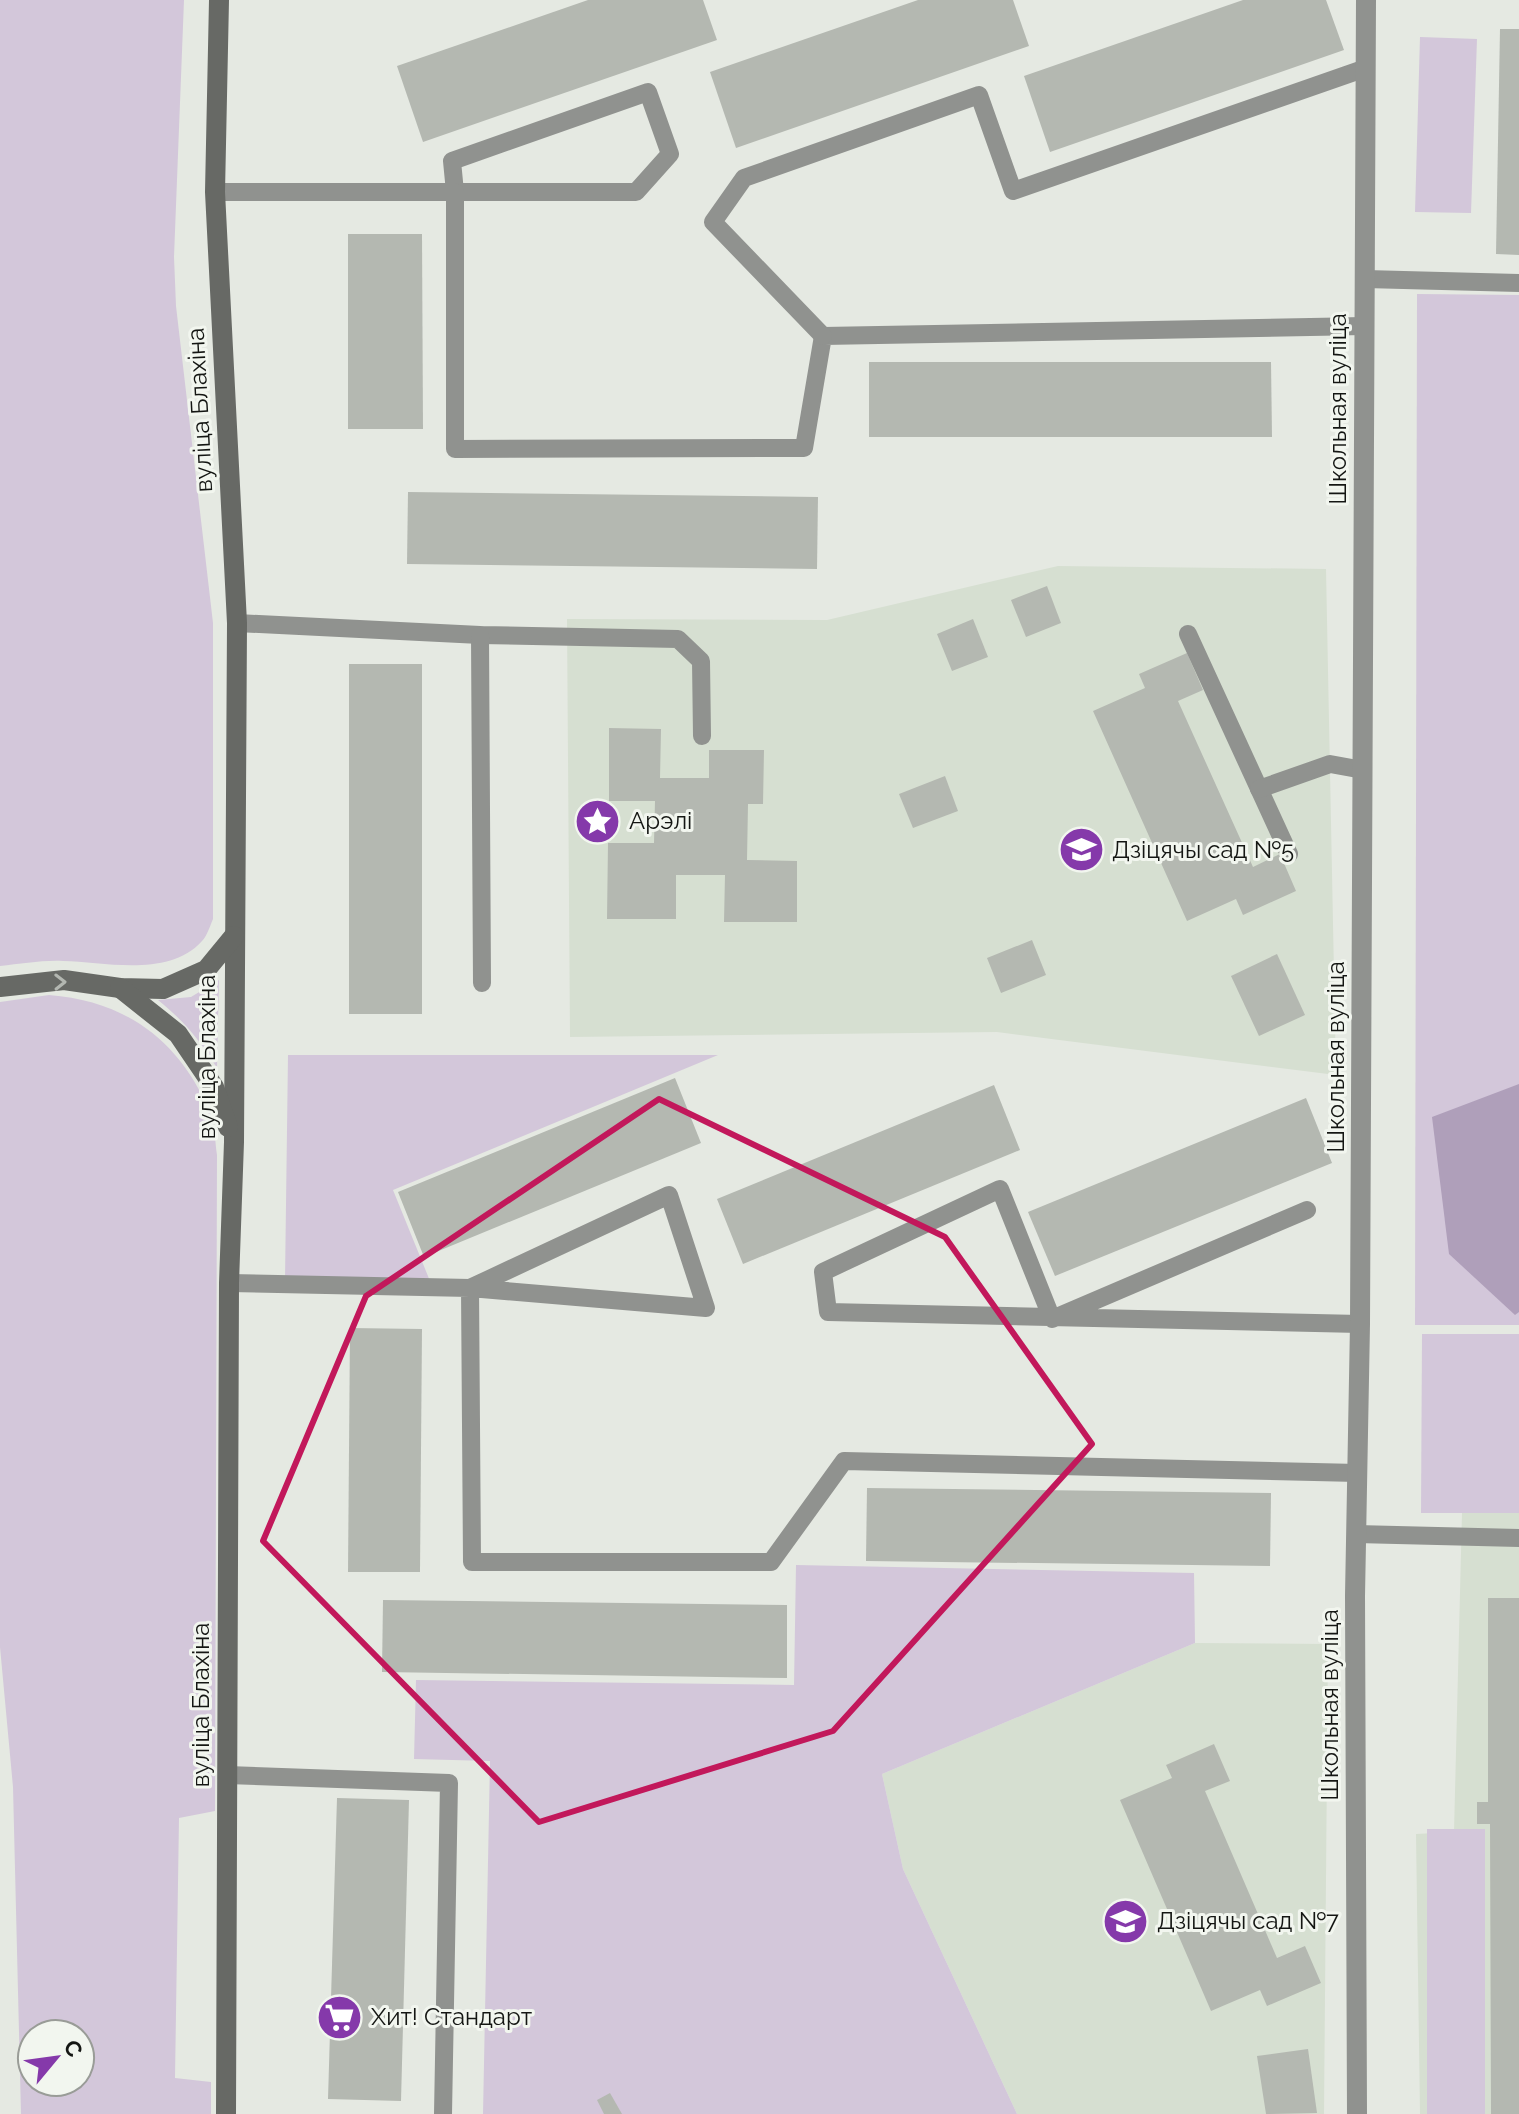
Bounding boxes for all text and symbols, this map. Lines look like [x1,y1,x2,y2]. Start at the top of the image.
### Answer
street label: Школьная вуліца [1323,313,1352,505]
street label: вуліца Блахіна [181,327,218,493]
place icon: Арэлі [574,797,622,845]
place label: Арэлі [629,806,692,835]
school or university icon: Дзіцячы сад №5 [1057,826,1105,874]
place label: Дзіцячы сад №5 [1112,835,1294,864]
street label: Школьная вуліца [1321,961,1350,1153]
one-way arrow [54,973,67,990]
street label: вуліца Блахіна [192,975,221,1139]
street label: Школьная вуліца [1315,1609,1344,1801]
street label: вуліца Блахіна [186,1623,215,1787]
school or university icon: Дзіцячы сад №7 [1102,1897,1150,1945]
place label: Дзіцячы сад №7 [1157,1906,1339,1935]
supermarket icon: Хит! Стандарт [316,1993,364,2041]
place label: Хит! Стандарт [371,2002,533,2031]
north arrow [16,2018,96,2098]
text: С [58,2035,89,2061]

